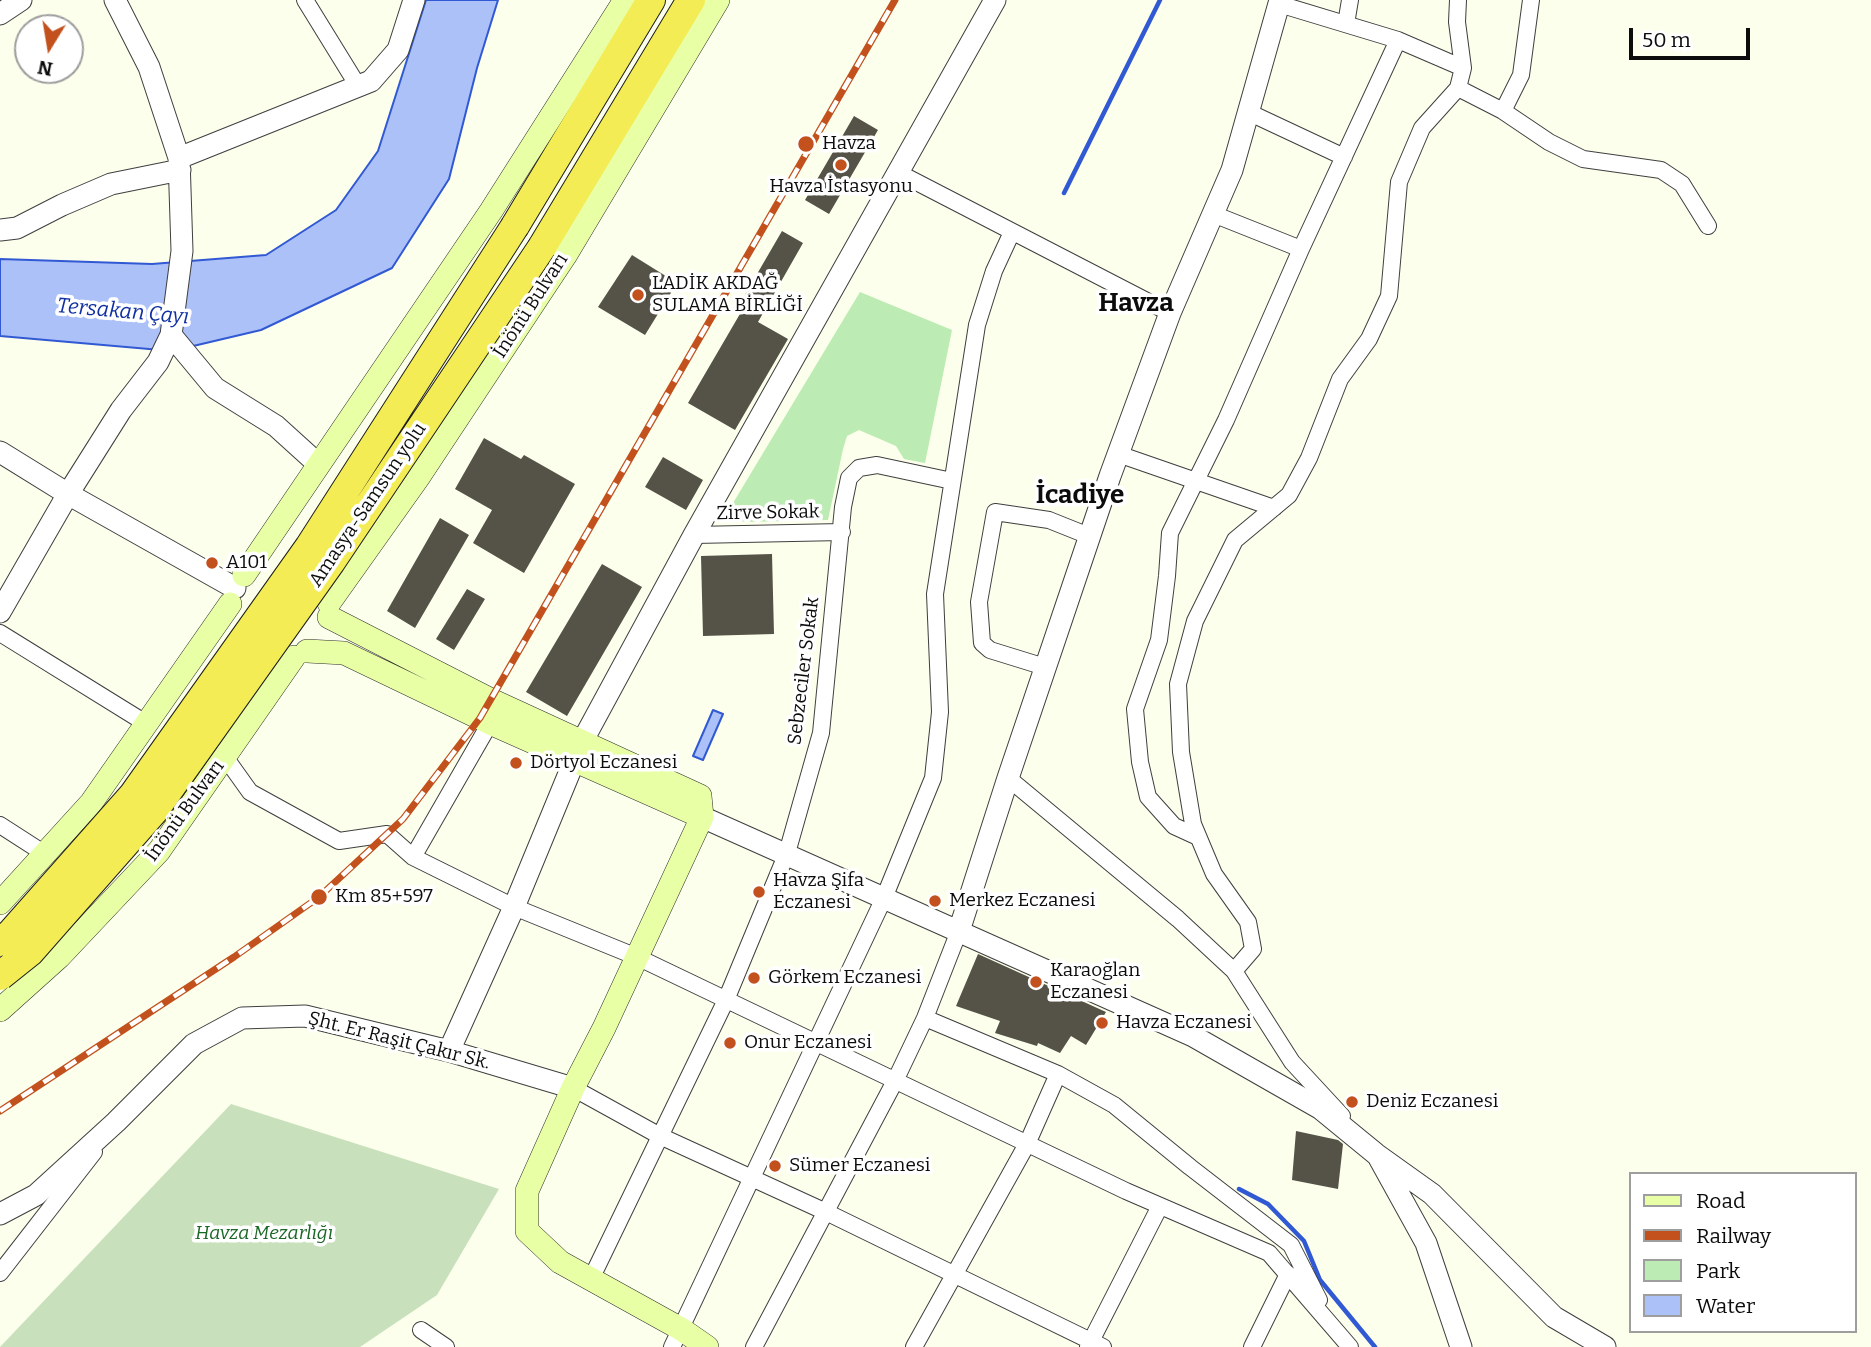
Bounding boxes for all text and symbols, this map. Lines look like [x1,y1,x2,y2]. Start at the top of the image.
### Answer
north arrow [14,14,84,84]
scale bar [1633,14,1754,58]
text: 50 m [1642,27,1691,53]
text: N [36,55,55,81]
place label: Havza [822,133,876,155]
marker: Havza [796,134,816,154]
marker: Havza İstasyonu [833,157,849,173]
place label: Havza İstasyonu [769,176,913,198]
street label: İnönü Bulvarı [489,250,573,362]
place label: LADİK AKDAĞ SULAMA BİRLİĞİ [652,273,803,317]
marker: LADİK AKDAĞ SULAMA BİRLİĞİ [630,287,646,303]
district label: Havza [1098,288,1174,320]
water label: Tersakan Çayı [56,294,190,330]
street label: Amasya-Samsun yolu [305,419,431,591]
district label: İcadiye [1036,480,1124,512]
street label: Zirve Sokak [716,501,820,525]
place label: A101 [226,552,267,574]
marker: A101 [204,555,220,571]
street label: Sebzeciler Sokak [784,596,824,746]
place label: Dörtyol Eczanesi [530,752,677,774]
marker: Dörtyol Eczanesi [508,755,524,771]
street label: İnönü Bulvarı [141,756,229,866]
place label: Havza Şifa Eczanesi [773,870,864,914]
marker: Havza Şifa Eczanesi [751,884,767,900]
place label: Km 85+597 [335,886,433,908]
marker: Km 85+597 [309,887,329,907]
place label: Merkez Eczanesi [949,890,1095,912]
marker: Merkez Eczanesi [927,893,943,909]
place label: Karaoğlan Eczanesi [1050,960,1140,1004]
place label: Görkem Eczanesi [768,967,921,989]
marker: Görkem Eczanesi [746,970,762,986]
marker: Karaoğlan Eczanesi [1028,974,1044,990]
street label: Şht. Er Raşit Çakır Sk. [306,1007,492,1075]
place label: Havza Eczanesi [1116,1012,1252,1034]
marker: Havza Eczanesi [1094,1015,1110,1031]
place label: Onur Eczanesi [744,1032,872,1054]
marker: Onur Eczanesi [722,1035,738,1051]
place label: Deniz Eczanesi [1366,1091,1498,1113]
marker: Deniz Eczanesi [1344,1094,1360,1110]
place label: Sümer Eczanesi [789,1155,931,1177]
marker: Sümer Eczanesi [767,1158,783,1174]
legend [1630,1172,1857,1333]
text: Road [1696,1188,1745,1214]
park label: Havza Mezarlığı [195,1223,333,1245]
text: Railway [1696,1223,1771,1249]
text: Park [1696,1258,1740,1284]
text: Water [1696,1293,1755,1319]

